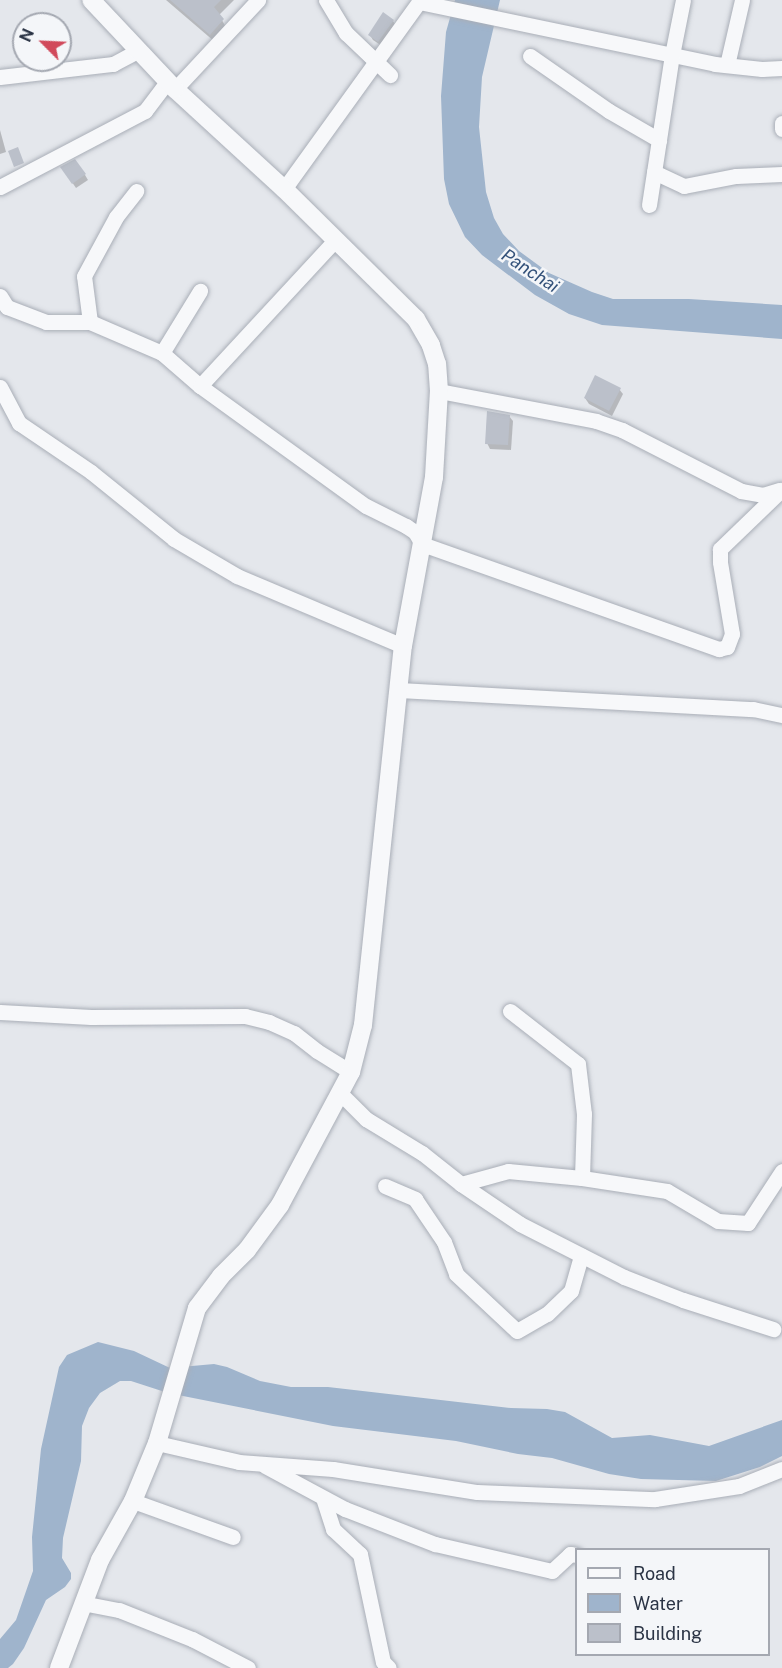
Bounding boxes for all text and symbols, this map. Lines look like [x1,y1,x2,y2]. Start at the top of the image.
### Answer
north arrow [12,12,72,72]
text: N [16,26,38,45]
water label: Panchai [497,245,563,297]
legend [575,1548,770,1656]
text: Road [633,1563,676,1584]
text: Water [633,1593,683,1614]
text: Building [633,1623,702,1644]

